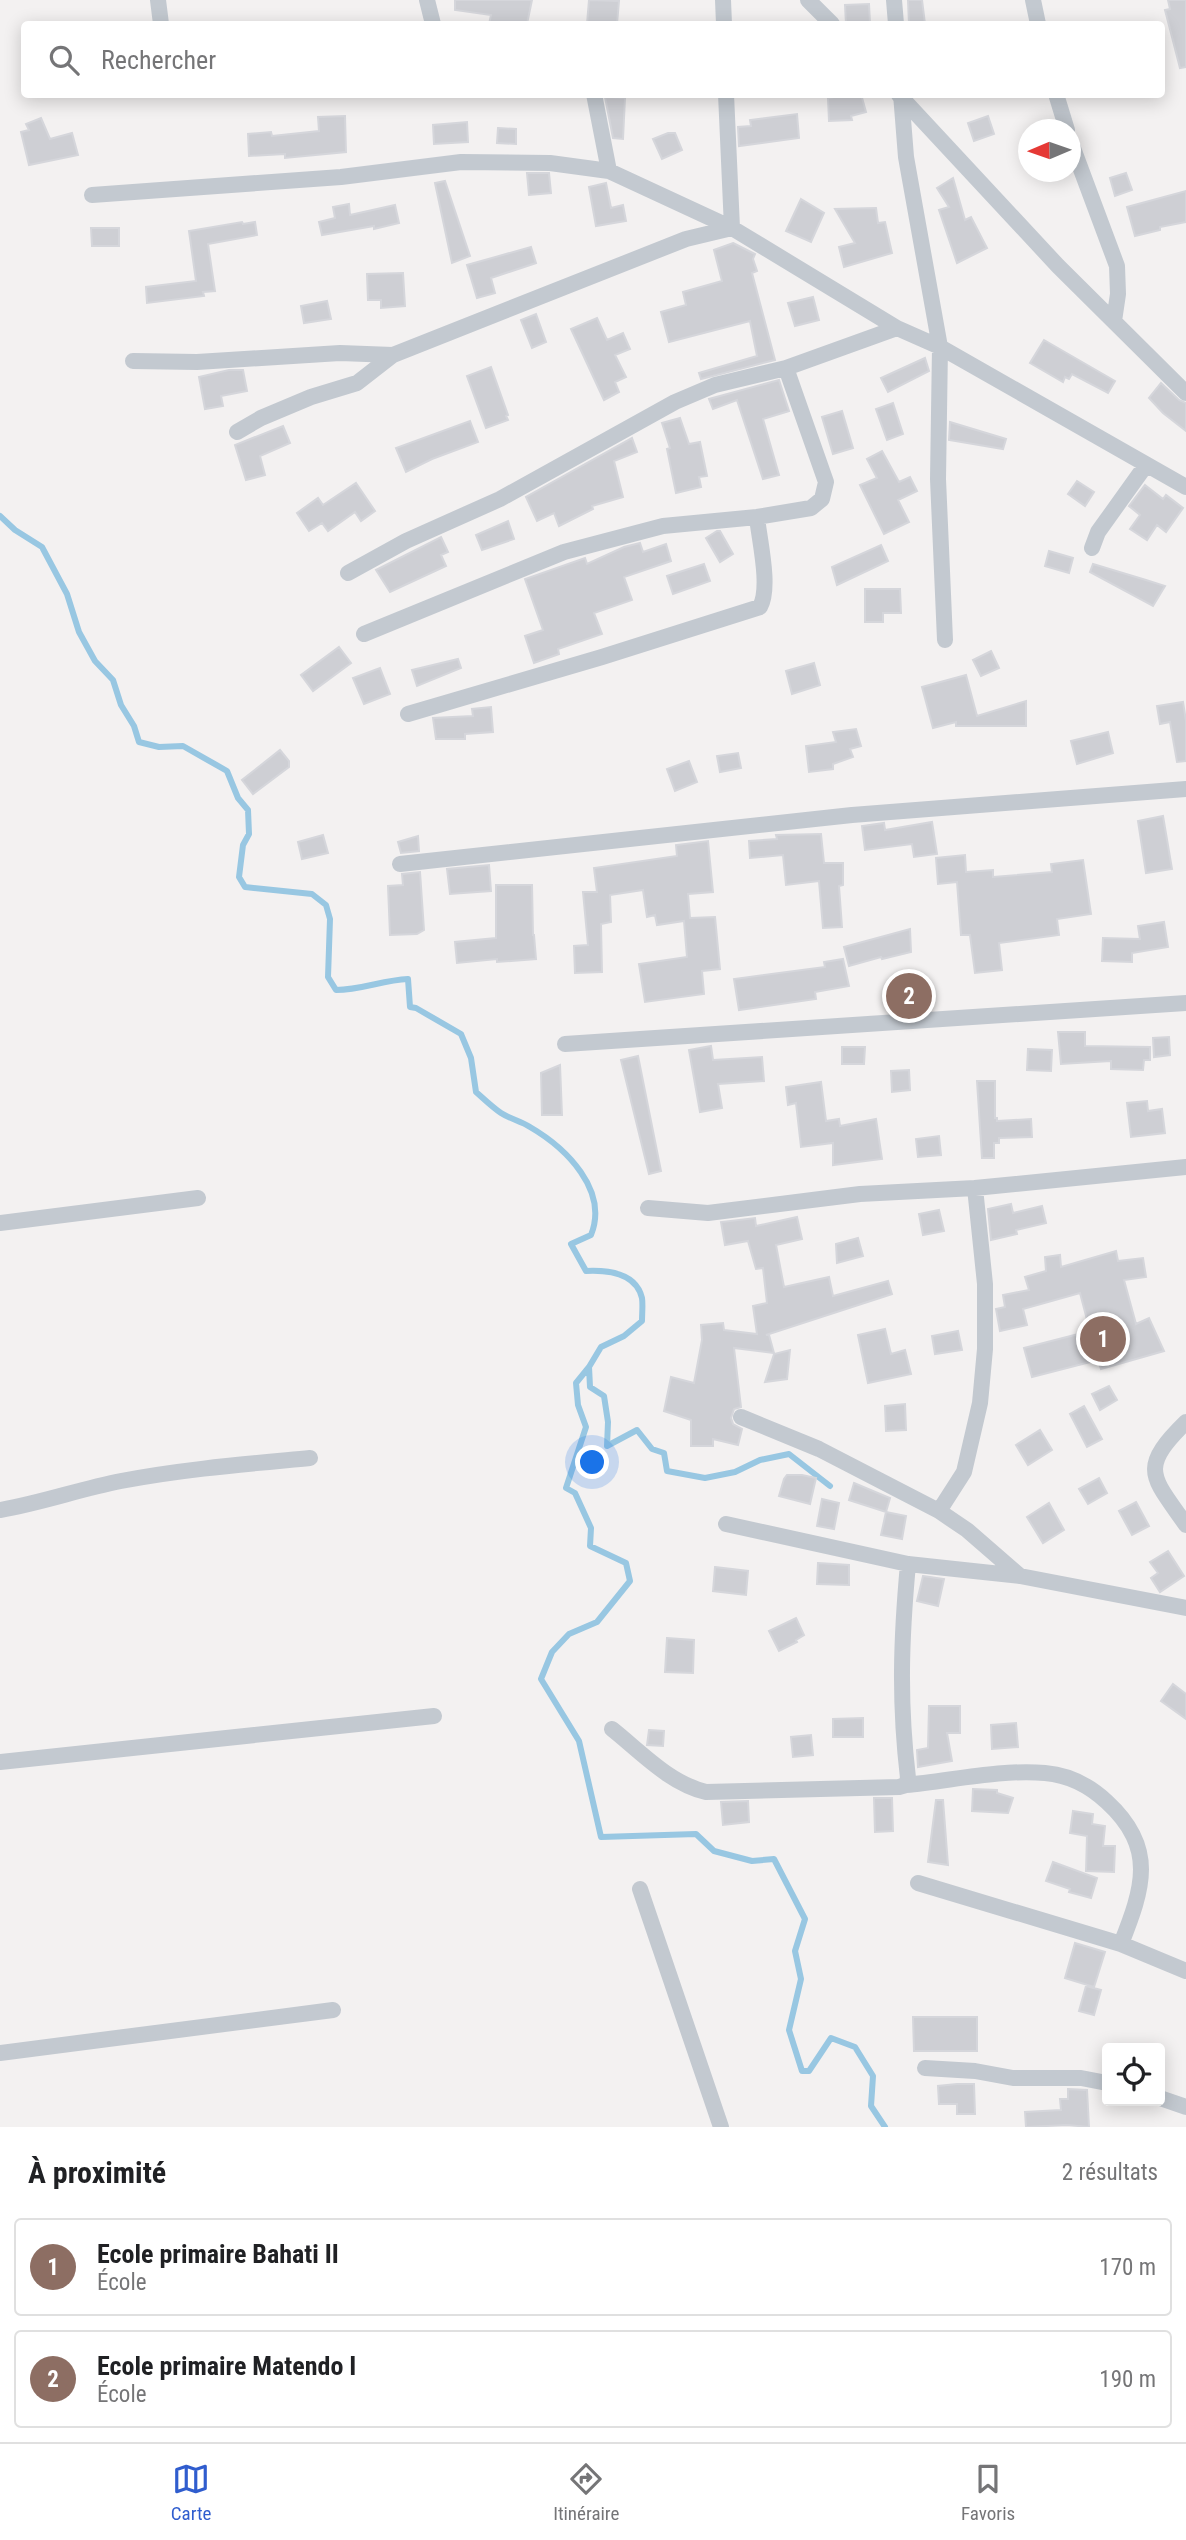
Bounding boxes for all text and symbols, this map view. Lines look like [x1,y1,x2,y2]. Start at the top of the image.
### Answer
search box [21,21,1165,98]
icon: search [45,41,83,79]
text: Rechercher [101,45,216,75]
north arrow [1018,119,1081,182]
pin: 2 [886,970,932,1022]
pin: 1 [1080,1313,1126,1365]
your location [575,1445,609,1479]
map controls [1102,2043,1165,2106]
button: locate [1102,2043,1165,2106]
text: À proximité [28,2155,166,2190]
text: 2 résultats [1062,2159,1158,2186]
text: Ecole primaire Bahati II [97,2239,339,2269]
text: 1 [47,2254,59,2281]
text: 170 m [1099,2254,1156,2281]
text: École [97,2269,146,2296]
text: Ecole primaire Matendo I [97,2351,356,2381]
text: 2 [47,2366,59,2393]
text: 190 m [1099,2366,1156,2393]
text: École [97,2381,146,2408]
tab: Carte [171,2460,211,2525]
tab: Itinéraire [553,2460,619,2525]
tab: Favoris [961,2460,1015,2525]

